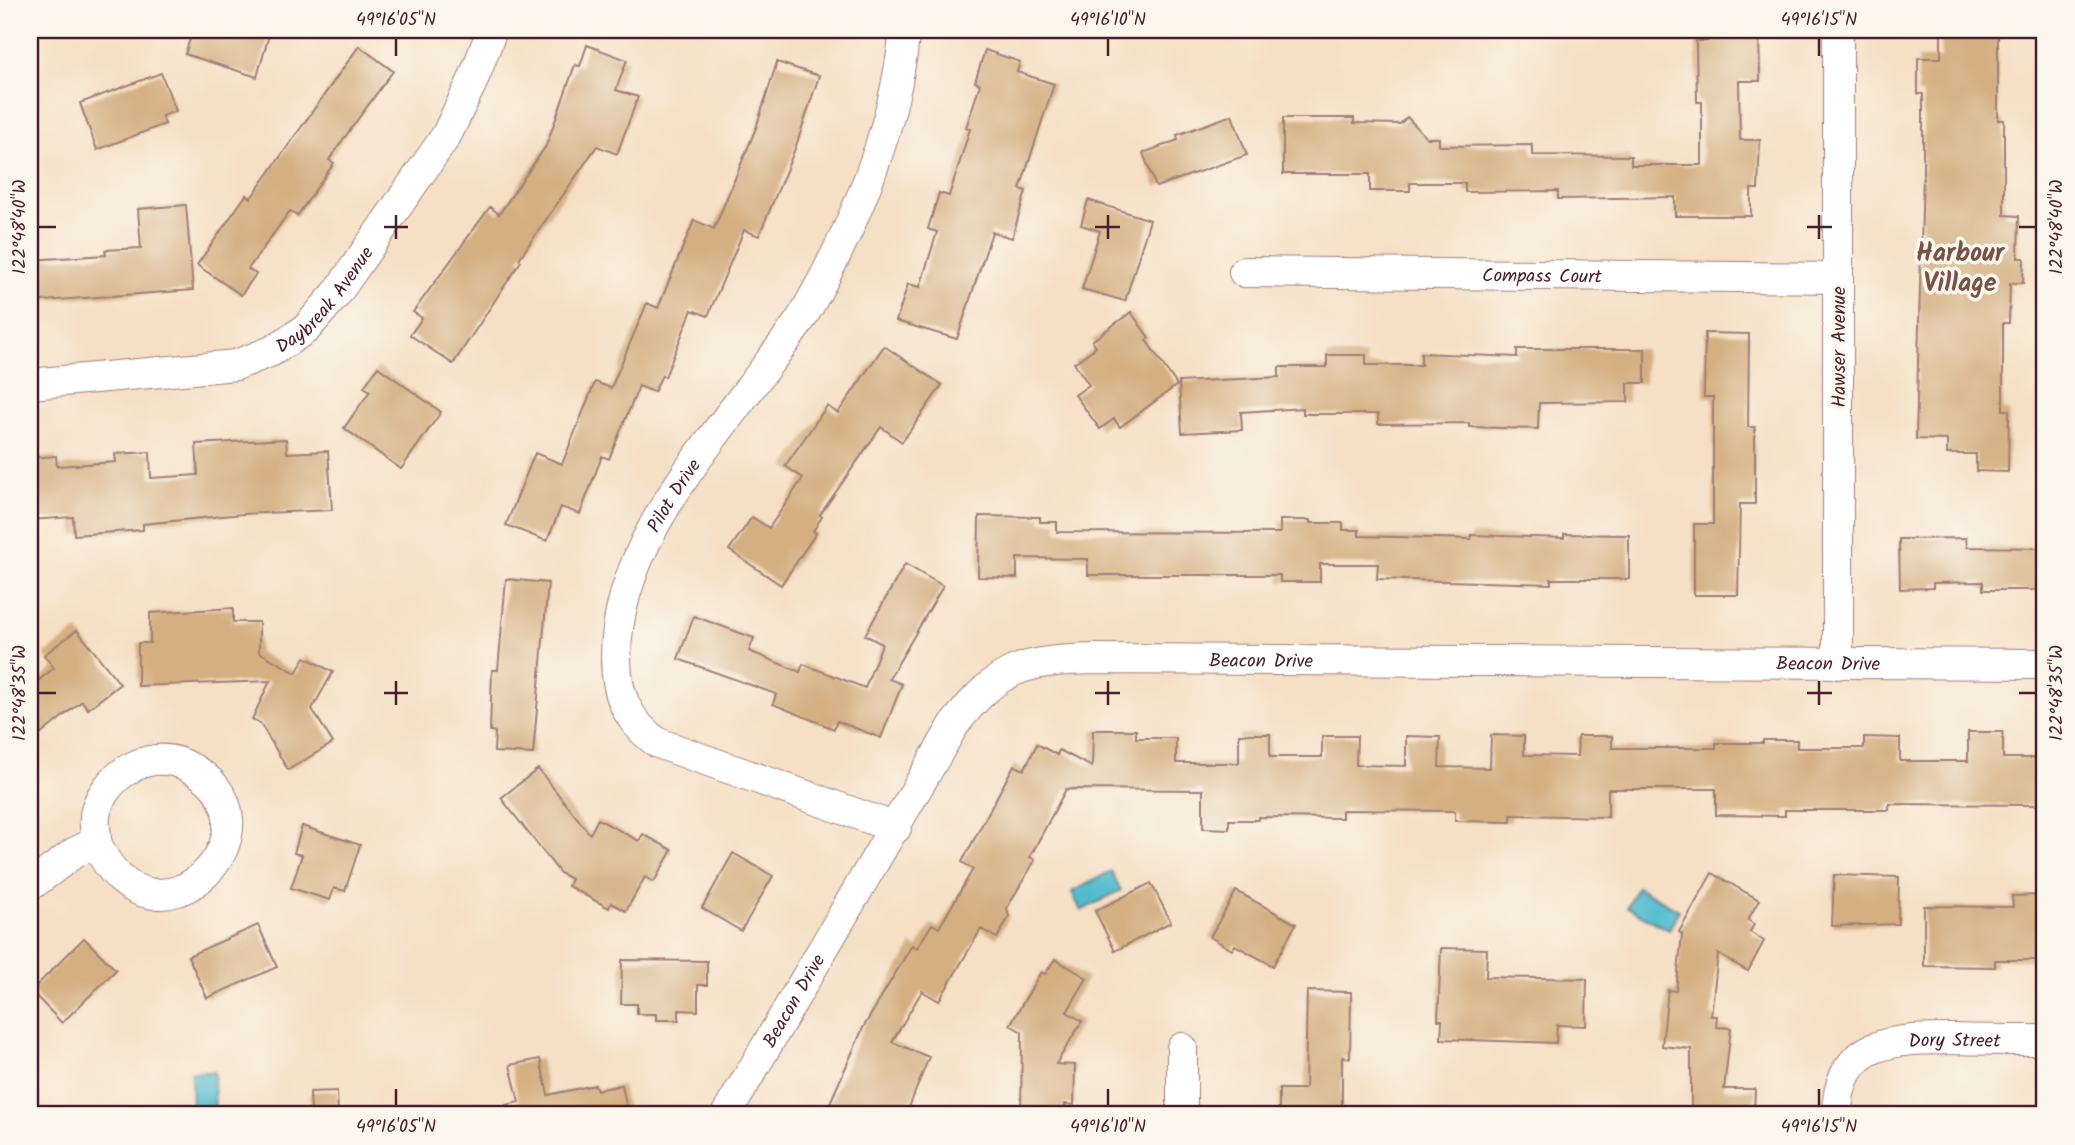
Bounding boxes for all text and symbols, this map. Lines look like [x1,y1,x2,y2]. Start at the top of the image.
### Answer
text: 49°16'05"N [356,6,436,35]
text: 49°16'10"N [1070,6,1146,35]
text: 49°16'15"N [1781,6,1857,35]
text: 122°48'40"W [6,180,35,275]
text: 122°48'40"W [2043,180,2072,275]
district label: Harbour Village [1916,233,2006,305]
street label: Daybreak Avenue [270,240,382,362]
street label: Compass Court [1482,261,1603,293]
street label: Hawser Avenue [1825,286,1855,407]
street label: Pilot Drive [640,453,710,539]
text: 122°48'35"W [6,645,35,741]
text: 122°48'35"W [2043,645,2072,741]
street label: Beacon Drive [1209,647,1314,677]
street label: Beacon Drive [1776,650,1881,680]
street label: Beacon Drive [756,948,834,1054]
street label: Dory Street [1908,1026,2001,1057]
text: 49°16'05"N [356,1113,436,1142]
text: 49°16'10"N [1070,1113,1146,1142]
text: 49°16'15"N [1781,1113,1857,1142]

